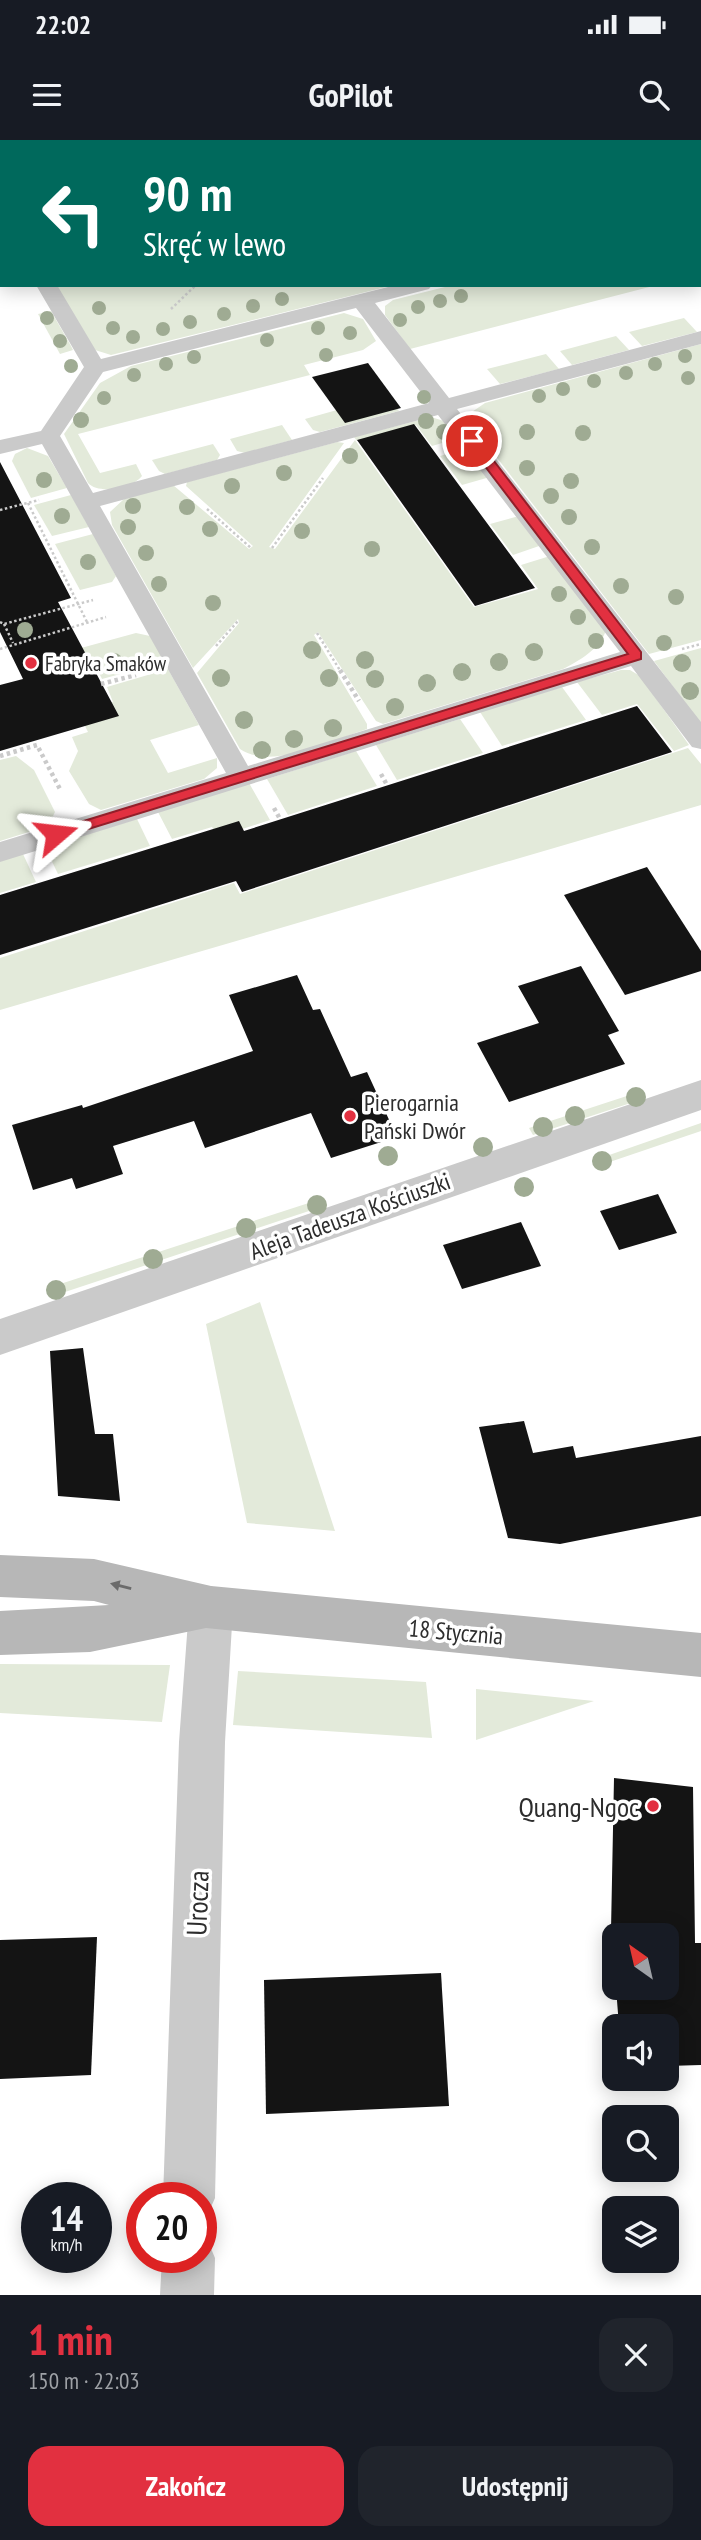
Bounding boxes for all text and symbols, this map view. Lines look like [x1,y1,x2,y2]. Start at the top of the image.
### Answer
text: 22:02 [35,8,91,41]
text: GoPilot [308,74,393,116]
icon: menu [28,76,66,114]
icon: search [635,76,673,114]
text: 90 m [143,161,232,225]
icon: left [28,168,119,259]
text: Skręć w lewo [143,223,286,265]
pin [442,411,502,471]
icon: arrive [453,422,491,460]
place label: Fabryka Smaków [45,650,167,677]
marker: Fabryka Smaków [23,655,39,671]
position arrow [19,797,93,871]
place label: Pierogarnia Pański Dwór [364,1087,466,1146]
marker: Pierogarnia Pański Dwór [342,1108,358,1124]
street label: Aleja Tadeusza Kościuszki [245,1165,455,1267]
one-way arrow [110,1580,132,1591]
street label: 18 Stycznia [407,1612,505,1652]
place label: Quang-Ngoc [519,1788,639,1825]
marker: Quang-Ngoc [645,1798,661,1814]
street label: Urocza [177,1870,217,1936]
north arrow [602,1923,679,2000]
map controls [602,1923,679,2273]
button: sound [602,2014,679,2091]
button: search [602,2105,679,2182]
speed limit sign: 20 [126,2182,217,2273]
text: 14 [50,2195,83,2241]
button: layers [602,2196,679,2273]
text: km/h [51,2233,82,2256]
text: 1 min [28,2312,113,2367]
button: close [599,2318,673,2392]
text: 150 m · 22:03 [28,2366,140,2395]
button: Zakończ [28,2446,344,2526]
button: Udostępnij [358,2446,673,2526]

